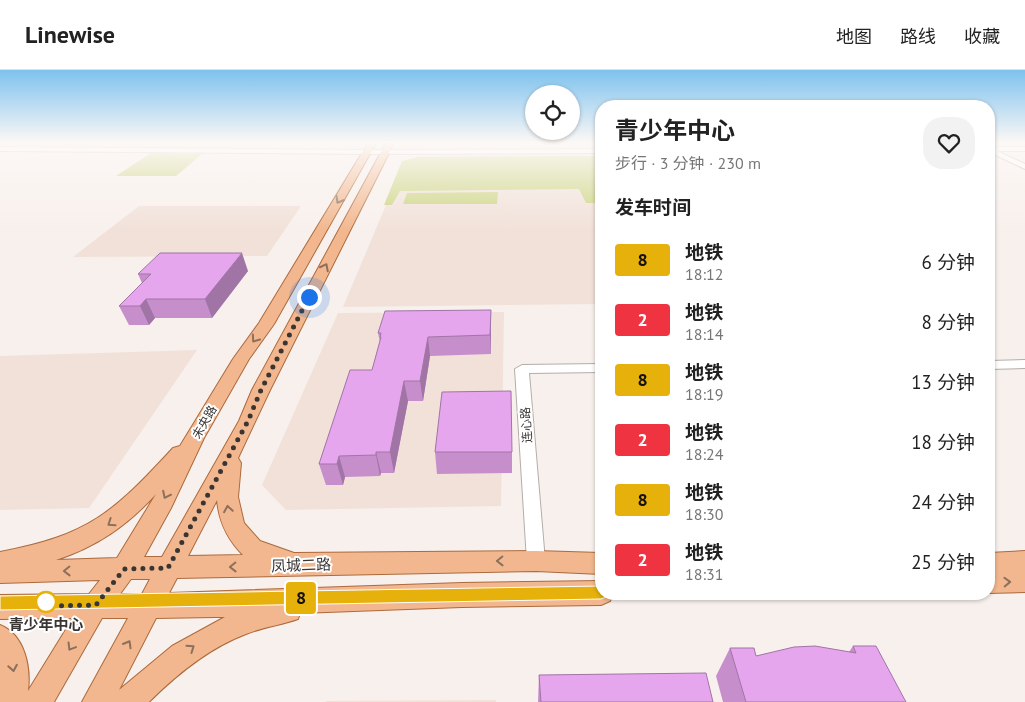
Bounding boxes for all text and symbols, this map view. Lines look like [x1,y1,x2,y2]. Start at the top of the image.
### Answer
text: Linewise [25,19,115,50]
text: 地图 [836,25,872,48]
text: 路线 [900,25,936,48]
text: 收藏 [964,25,1000,48]
map controls [525,85,580,140]
button: locate [525,85,580,140]
text: 青少年中心 [615,115,735,146]
button: heart [923,117,975,169]
text: 步行 · 3 分钟 · 230 m [615,153,761,173]
one-way arrow [335,194,345,203]
text: 发车时间 [615,195,691,219]
text: 地铁 [685,240,723,264]
text: 8 [637,248,648,271]
text: 6 分钟 [922,250,975,274]
one-way arrow [319,263,329,272]
text: 18:12 [685,264,723,284]
your location [297,285,322,310]
text: 地铁 [685,300,723,324]
text: 2 [637,308,648,331]
text: 8 分钟 [922,310,975,334]
text: 18:14 [685,324,723,344]
one-way arrow [252,333,261,343]
text: 地铁 [685,360,723,384]
text: 8 [637,368,648,391]
text: 13 分钟 [911,370,975,394]
text: 18:19 [685,384,723,404]
street label: 未央路 [189,403,219,441]
street label: 连心路 [517,407,535,443]
text: 地铁 [685,420,723,444]
text: 2 [637,428,648,451]
text: 18 分钟 [911,430,975,454]
text: 18:24 [685,444,723,464]
text: 地铁 [685,480,723,504]
text: 8 [637,488,648,511]
one-way arrow [162,490,173,499]
text: 24 分钟 [911,490,975,514]
one-way arrow [223,504,233,513]
text: 18:30 [685,504,723,524]
one-way arrow [107,516,116,526]
text: 地铁 [685,540,723,564]
text: 2 [637,548,648,571]
text: 25 分钟 [911,550,975,574]
street label: 凤城二路 [271,554,331,576]
one-way arrow [496,556,504,566]
one-way arrow [228,562,236,572]
text: 18:31 [685,564,723,584]
one-way arrow [63,565,71,576]
one-way arrow [1004,577,1011,587]
line badge: 8 [285,582,317,614]
text: 8 [296,586,306,609]
marker: 青少年中心 [35,591,57,613]
place label: 青少年中心 [8,615,84,634]
one-way arrow [122,640,132,649]
one-way arrow [67,642,77,651]
one-way arrow [186,645,195,654]
one-way arrow [8,664,18,673]

